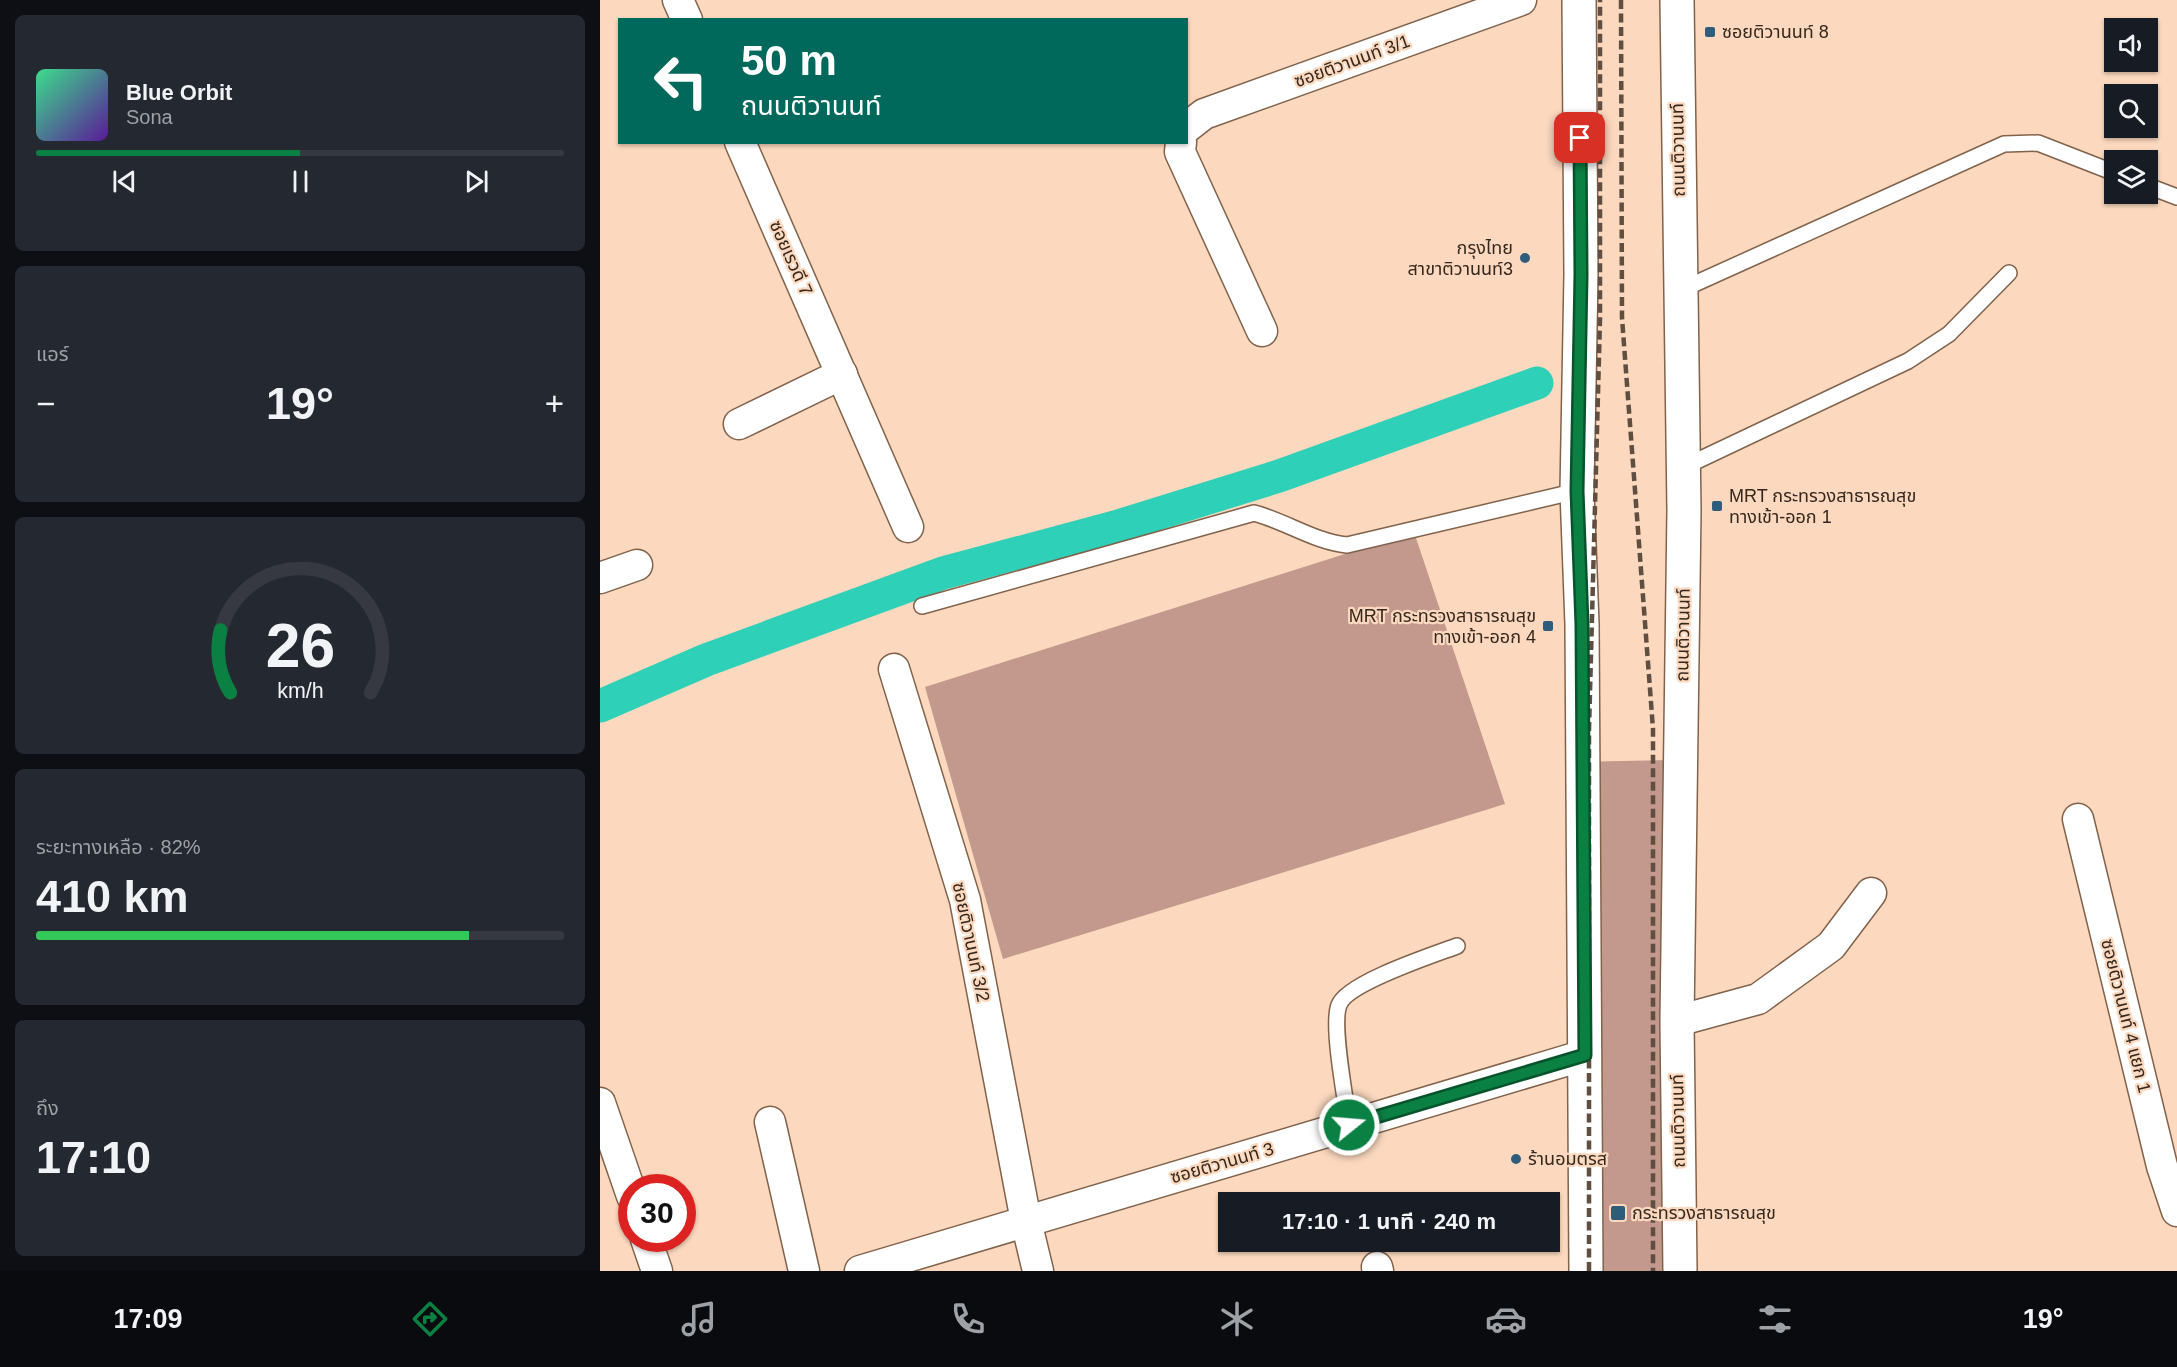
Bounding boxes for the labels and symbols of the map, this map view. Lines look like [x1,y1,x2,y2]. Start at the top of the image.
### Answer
place label: ซอยติวานนท์ 8 [1722,22,1829,42]
marker: ซอยติวานนท์ 8 [1703,25,1717,39]
street label: ซอยติวานนท์ 3/1 [1291,31,1413,91]
street label: ถนนติวานนท์ [1667,103,1689,197]
pin [1554,112,1605,163]
street label: ซอยเรวดี 7 [766,217,816,299]
place label: กรุงไทย สาขาติวานนท์3 [1408,238,1513,279]
marker: กรุงไทย สาขาติวานนท์3 [1518,251,1532,265]
place label: MRT กระทรวงสาธารณสุข ทางเข้า-ออก 1 [1729,486,1916,527]
marker: MRT กระทรวงสาธารณสุข ทางเข้า-ออก 1 [1710,499,1724,513]
street label: ถนนติวานนท์ [1672,588,1694,682]
place label: MRT กระทรวงสาธารณสุข ทางเข้า-ออก 4 [1349,606,1536,647]
marker: MRT กระทรวงสาธารณสุข ทางเข้า-ออก 4 [1541,619,1555,633]
street label: ซอยติวานนท์ 3/2 [949,880,993,1004]
street label: ซอยติวานนท์ 4 แยก 1 [2097,937,2155,1095]
street label: ถนนติวานนท์ [1667,1074,1689,1168]
position arrow [1317,1093,1381,1157]
street label: ซอยติวานนท์ 3 [1168,1139,1276,1187]
place label: ร้านอมตรส [1528,1149,1607,1169]
marker: ร้านอมตรส [1509,1152,1523,1166]
speed limit sign: 30 [618,1174,696,1252]
place label: กระทรวงสาธารณสุข [1632,1203,1776,1224]
marker: กระทรวงสาธารณสุข [1609,1204,1627,1222]

